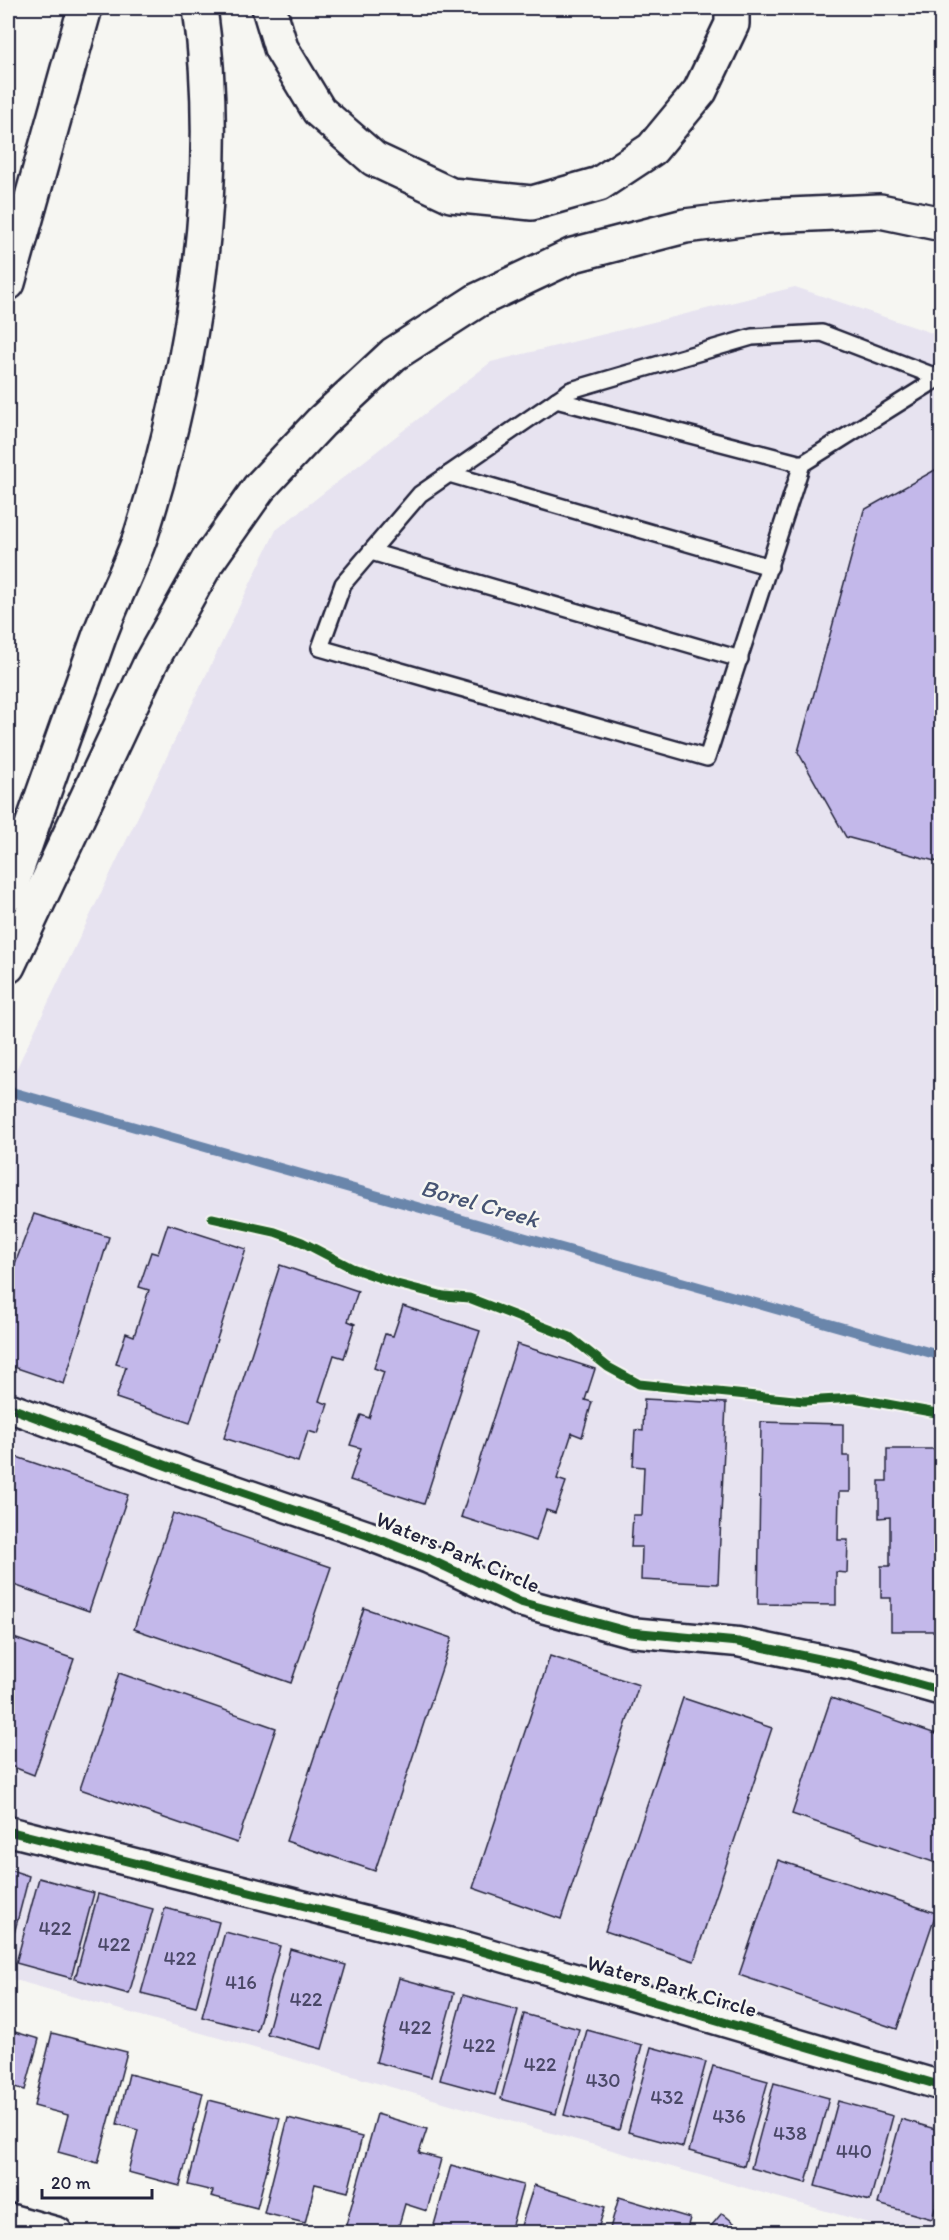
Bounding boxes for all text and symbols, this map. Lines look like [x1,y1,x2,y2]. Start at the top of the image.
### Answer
water label: Borel Creek [418,1172,544,1234]
street label: Waters Park Circle [372,1505,544,1599]
house number: 422 [38,1916,72,1940]
house number: 422 [97,1932,131,1956]
house number: 422 [163,1946,197,1970]
street label: Waters Park Circle [584,1949,760,2023]
house number: 416 [225,1970,257,1994]
house number: 422 [289,1987,323,2011]
house number: 422 [398,2015,432,2039]
house number: 422 [462,2033,496,2057]
house number: 422 [523,2052,557,2076]
house number: 430 [585,2068,621,2092]
house number: 432 [650,2085,684,2109]
house number: 436 [712,2104,746,2128]
house number: 438 [773,2121,807,2145]
house number: 440 [836,2139,872,2163]
scale bar [42,2162,152,2200]
text: 20 m [51,2172,91,2194]

